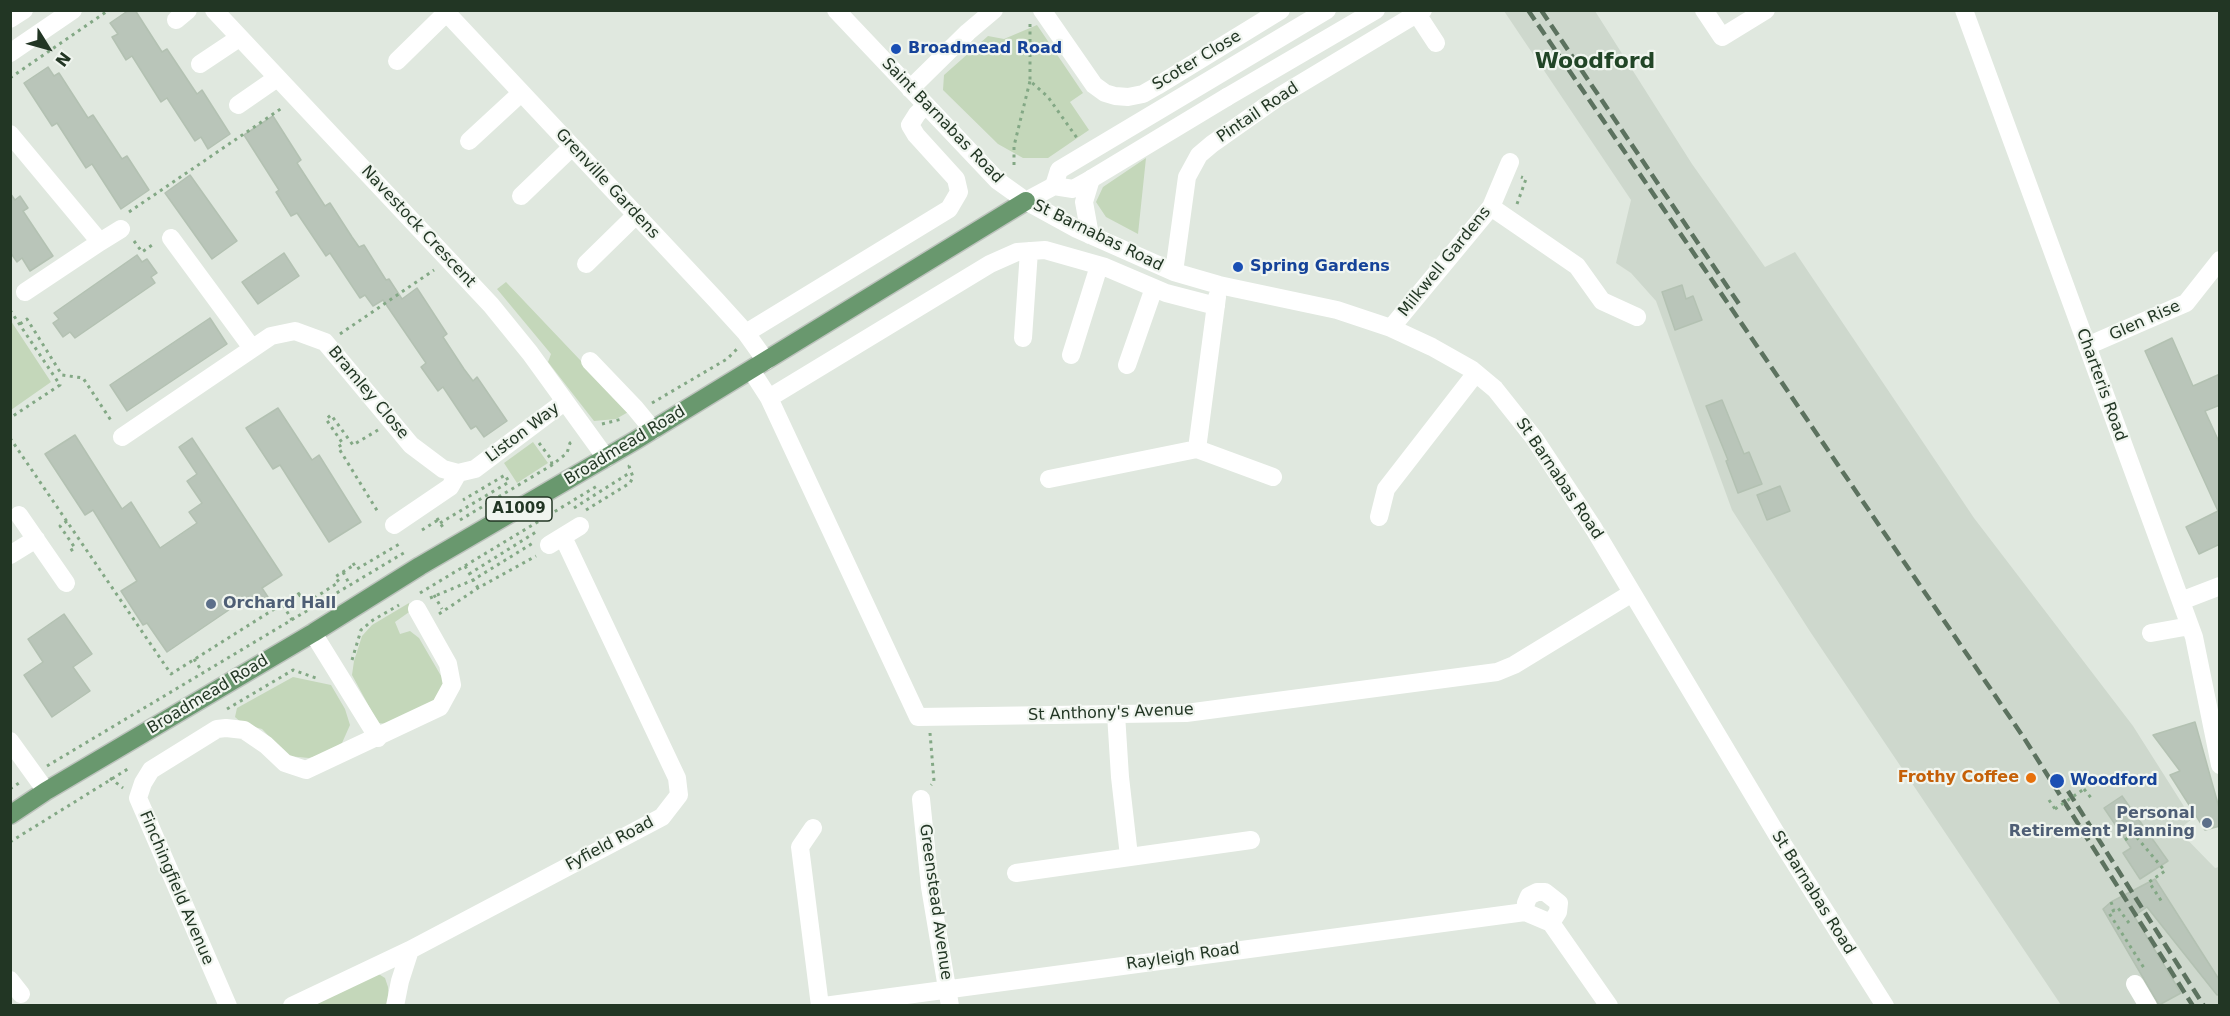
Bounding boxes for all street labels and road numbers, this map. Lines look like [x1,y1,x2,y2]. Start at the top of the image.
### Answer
street label: Scoter Close [1149,27,1245,95]
street label: Saint Barnabas Road [877,54,1007,188]
street label: Pintail Road [1214,79,1302,147]
street label: Grenville Gardens [551,125,663,243]
street label: Navestock Crescent [357,162,479,292]
street label: St Barnabas Road [1030,196,1166,276]
street label: Milkwell Gardens [1395,203,1495,321]
street label: Glen Rise [2107,297,2183,345]
street label: Charteris Road [2072,326,2130,444]
street label: Bramley Close [324,343,412,443]
street label: Liston Way [482,399,564,467]
street label: Broadmead Road [561,402,689,490]
street label: St Barnabas Road [1511,415,1607,543]
road number: A1009 [486,497,552,521]
street label: Broadmead Road [144,651,272,739]
street label: St Anthony's Avenue [1028,701,1194,725]
street label: Finchingfield Avenue [135,808,217,968]
street label: Fyfield Road [563,813,657,875]
street label: Greenstead Avenue [915,823,955,981]
street label: St Barnabas Road [1767,828,1859,958]
street label: Rayleigh Road [1125,940,1241,974]

